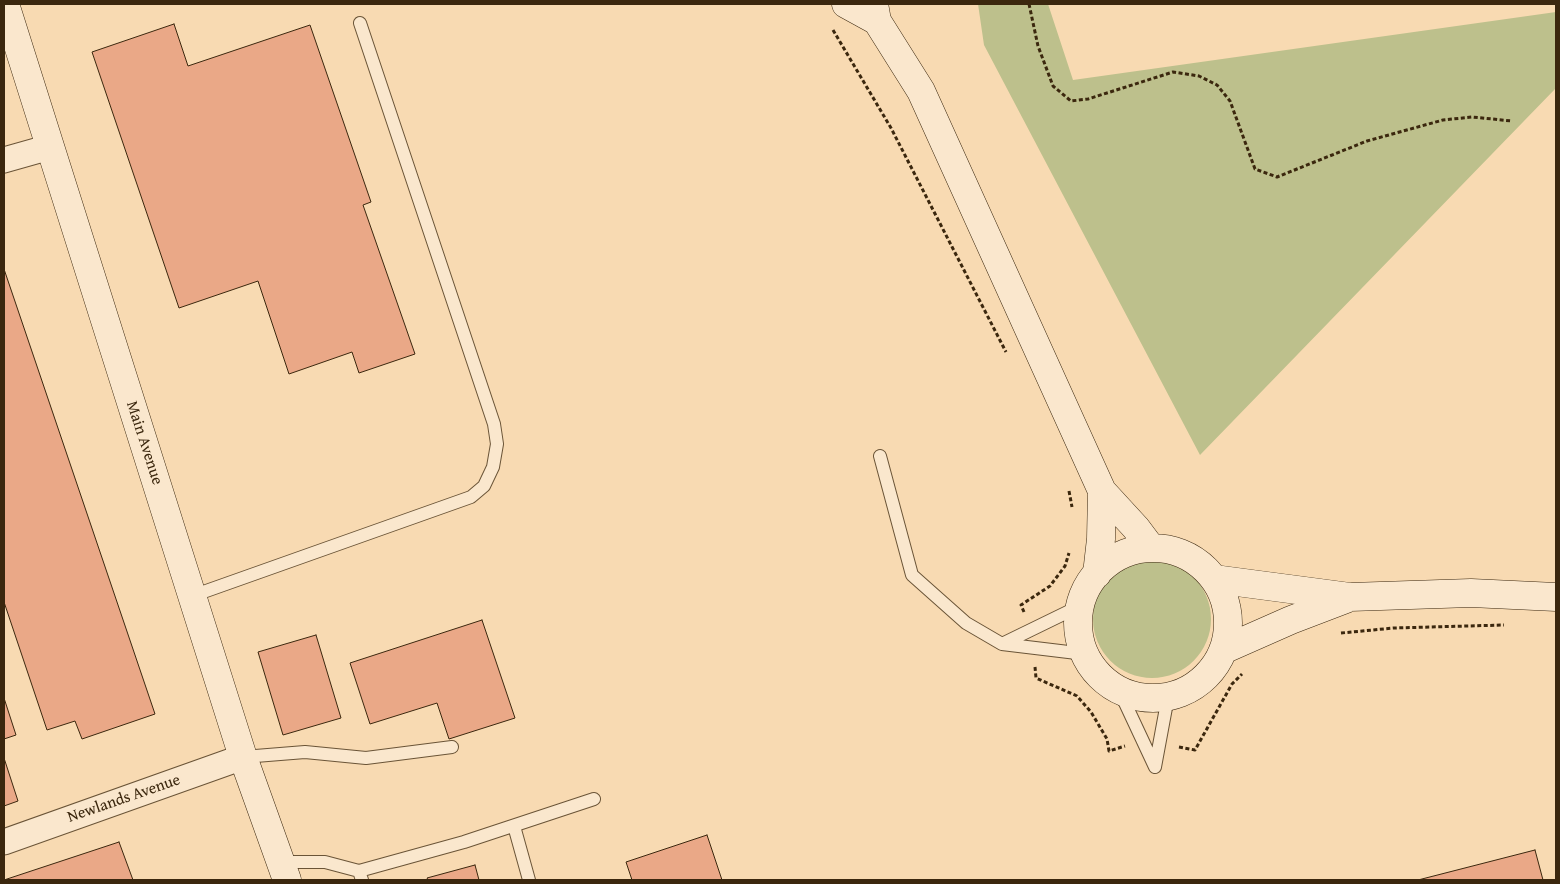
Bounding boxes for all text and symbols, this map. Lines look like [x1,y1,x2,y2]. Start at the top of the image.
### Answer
street label: Main Avenue [121,399,167,487]
street label: Newlands Avenue [65,771,183,827]

